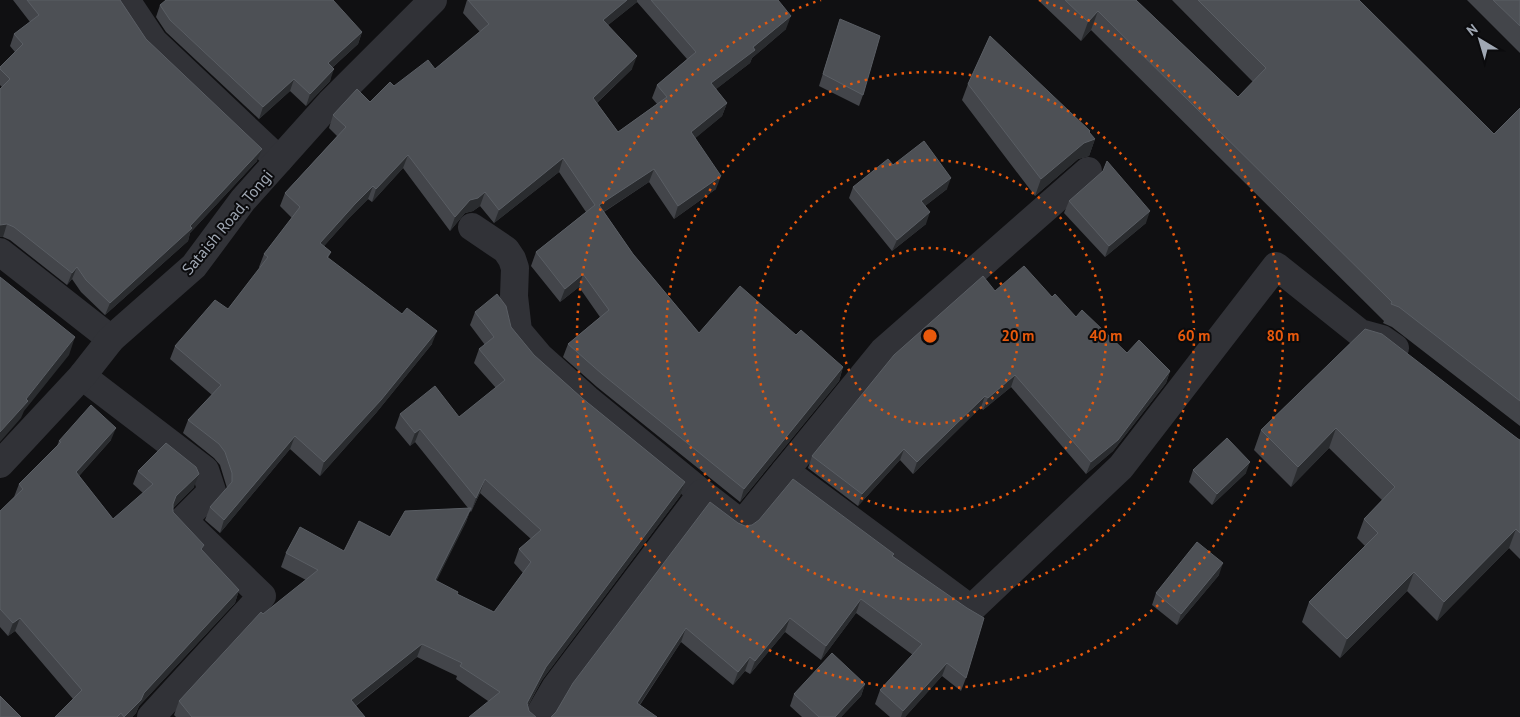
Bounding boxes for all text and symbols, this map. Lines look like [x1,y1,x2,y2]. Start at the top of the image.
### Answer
north arrow [1455,15,1505,65]
text: N [1463,20,1481,40]
street label: Sataish Road, Tongi [177,165,277,279]
text: 20 m [1002,326,1034,345]
text: 40 m [1090,326,1122,345]
text: 60 m [1178,326,1210,345]
text: 80 m [1267,326,1299,345]
centre of rings [921,327,939,345]

